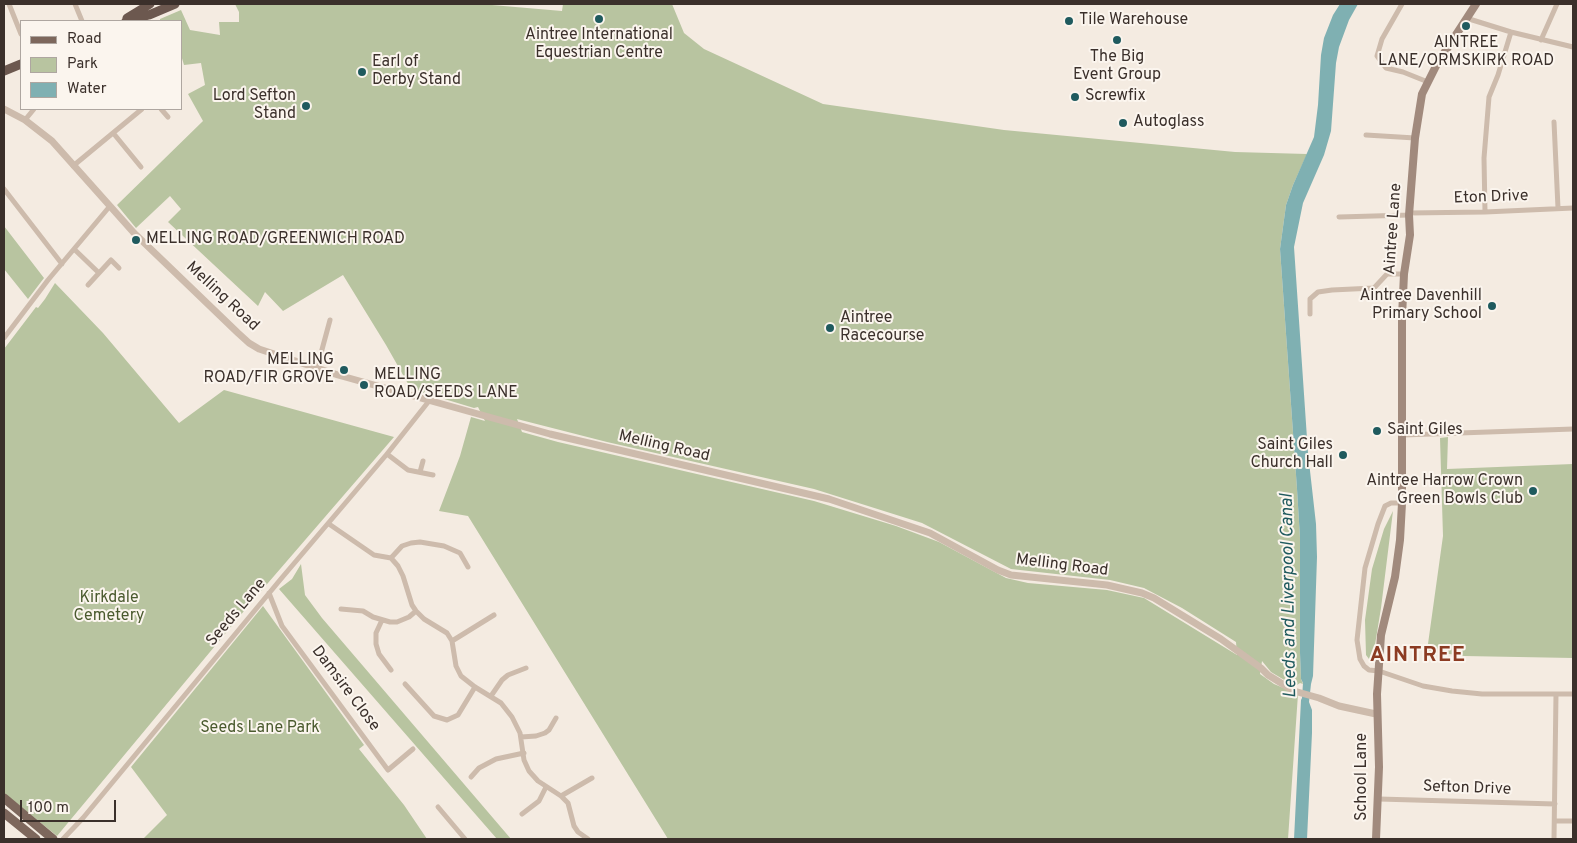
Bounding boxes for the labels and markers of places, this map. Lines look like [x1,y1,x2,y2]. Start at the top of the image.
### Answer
place label: Tile Warehouse [1079,11,1188,31]
marker: Aintree International Equestrian Centre [593,13,605,25]
marker: Tile Warehouse [1063,15,1075,27]
marker: AINTREE LANE/ORMSKIRK ROAD [1460,20,1472,32]
place label: Aintree International Equestrian Centre [525,26,673,64]
marker: The Big Event Group [1111,34,1123,46]
place label: AINTREE LANE/ORMSKIRK ROAD [1378,34,1554,72]
place label: The Big Event Group [1073,48,1161,86]
place label: Earl of Derby Stand [372,53,461,91]
marker: Earl of Derby Stand [356,66,368,78]
place label: Lord Sefton Stand [213,87,296,125]
place label: Screwfix [1085,87,1146,107]
marker: Screwfix [1069,91,1081,103]
marker: Lord Sefton Stand [300,100,312,112]
place label: Autoglass [1133,113,1204,133]
marker: Autoglass [1117,117,1129,129]
place label: MELLING ROAD/GREENWICH ROAD [146,230,405,250]
marker: MELLING ROAD/GREENWICH ROAD [130,234,142,246]
place label: Aintree Davenhill Primary School [1359,287,1482,325]
marker: Aintree Davenhill Primary School [1486,300,1498,312]
place label: Aintree Racecourse [840,309,924,347]
marker: Aintree Racecourse [824,322,836,334]
place label: MELLING ROAD/FIR GROVE [203,351,334,389]
marker: MELLING ROAD/FIR GROVE [338,364,350,376]
place label: MELLING ROAD/SEEDS LANE [374,366,518,404]
marker: MELLING ROAD/SEEDS LANE [358,379,370,391]
place label: Saint Giles [1387,421,1463,441]
marker: Saint Giles [1371,425,1383,437]
place label: Saint Giles Church Hall [1250,436,1333,474]
marker: Saint Giles Church Hall [1337,449,1349,461]
place label: Aintree Harrow Crown Green Bowls Club [1366,472,1523,510]
marker: Aintree Harrow Crown Green Bowls Club [1527,485,1539,497]

